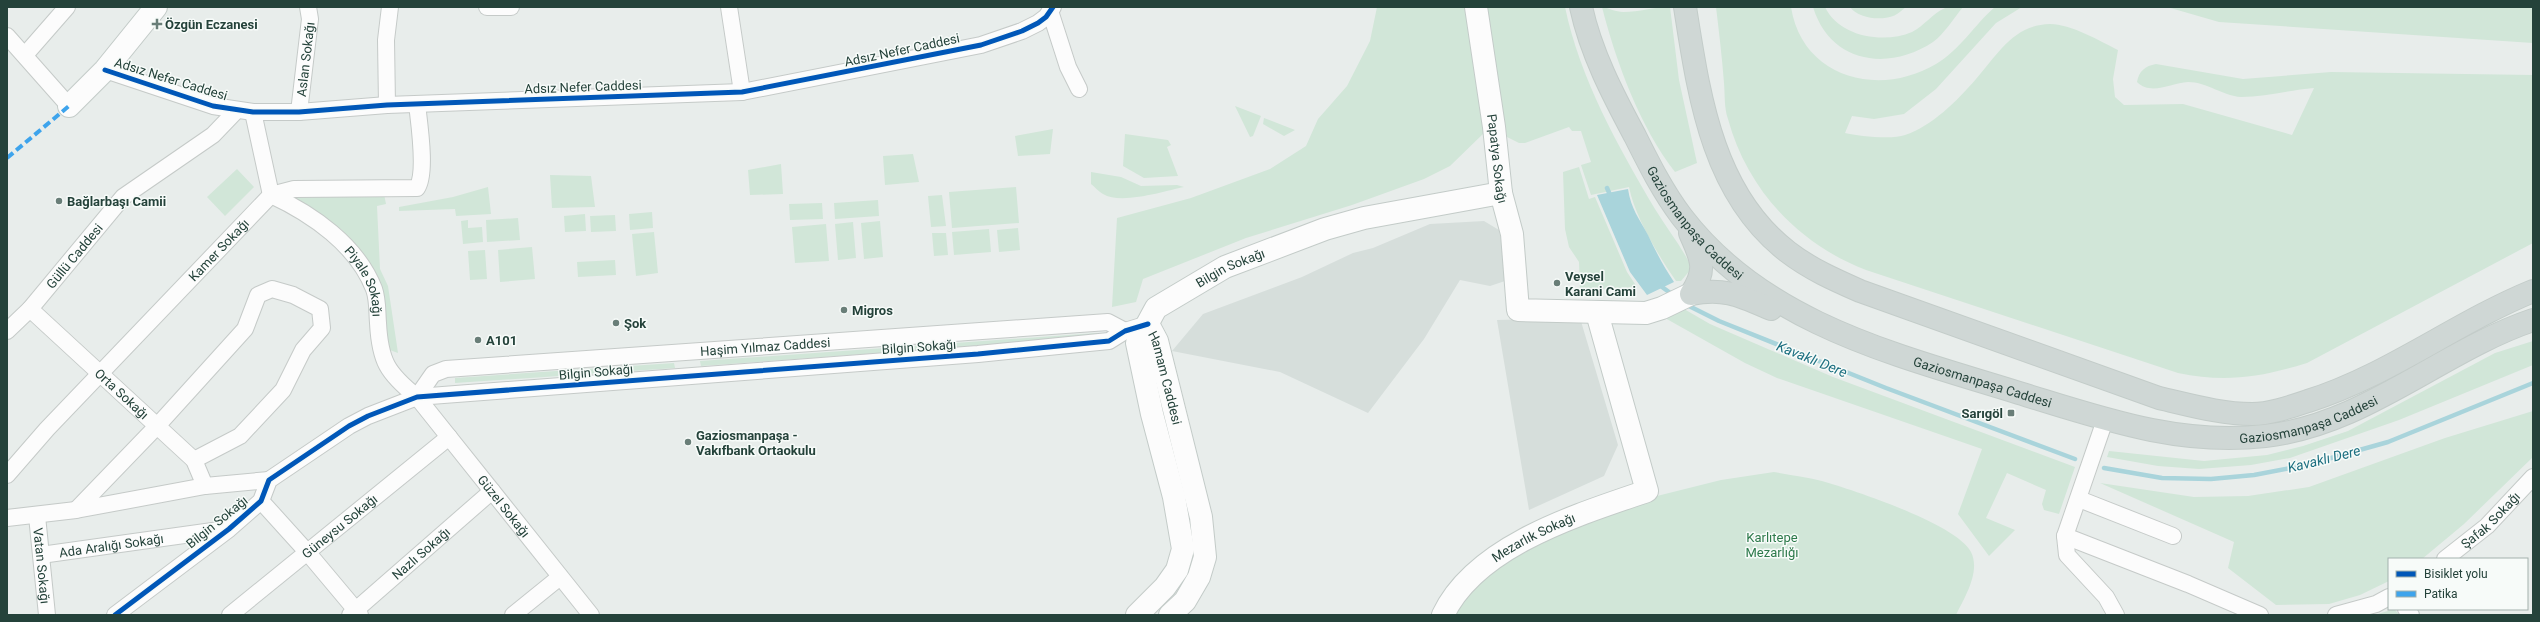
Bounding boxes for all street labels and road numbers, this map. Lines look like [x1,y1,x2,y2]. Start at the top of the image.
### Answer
street label: Aslan Sokağı [293,21,317,98]
street label: Adsız Nefer Caddesi [843,30,961,70]
street label: Adsız Nefer Caddesi [113,55,229,103]
street label: Adsız Nefer Caddesi [524,77,642,97]
street label: Papatya Sokağı [1485,113,1511,205]
street label: Gaziosmanpaşa Caddesi [1644,163,1747,283]
street label: Kamer Sokağı [185,216,252,284]
street label: Güllü Caddesi [43,220,105,291]
street label: Piyale Sokağı [342,243,385,317]
street label: Bilgin Sokağı [1193,245,1267,290]
street label: Hamam Caddesi [1145,328,1185,426]
street label: Haşim Yılmaz Caddesi [700,334,831,358]
street label: Bilgin Sokağı [881,337,957,357]
street label: Gaziosmanpaşa Caddesi [1912,353,2054,410]
street label: Bilgin Sokağı [558,361,634,383]
street label: Orta Sokağı [92,365,152,422]
street label: Gaziosmanpaşa Caddesi [2239,392,2380,445]
street label: Güzel Sokağı [475,472,533,540]
street label: Şafak Sokağı [2458,489,2523,551]
street label: Güneysu Sokağı [299,491,380,561]
street label: Bilgin Sokağı [183,493,251,551]
street label: Mezarlık Sokağı [1489,510,1577,565]
street label: Nazlı Sokağı [389,524,453,582]
street label: Vatan Sokağı [31,527,53,604]
street label: Ada Aralığı Sokağı [58,530,165,560]

